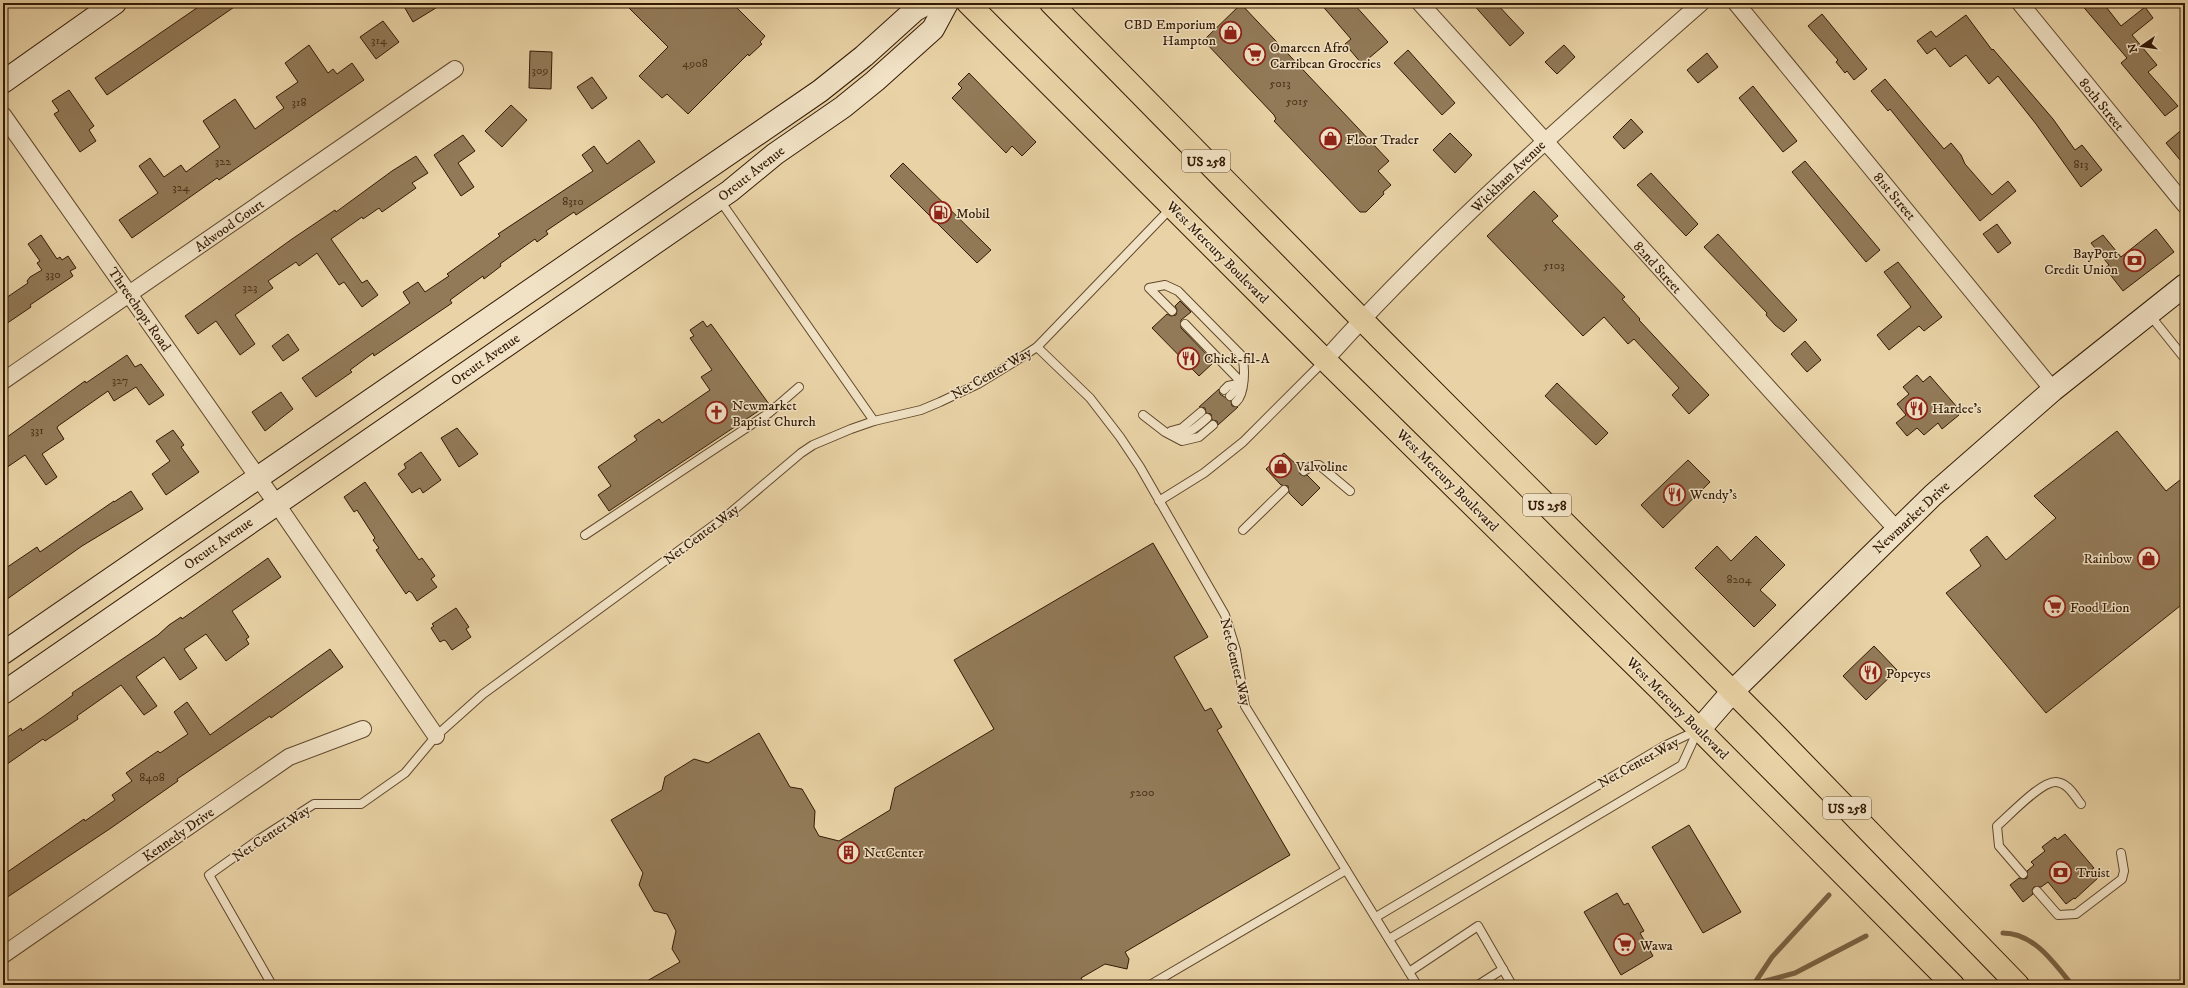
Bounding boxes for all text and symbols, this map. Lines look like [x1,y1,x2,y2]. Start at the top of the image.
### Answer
place label: CBD Emporium Hampton [1124,16,1217,50]
shop icon: CBD Emporium Hampton [1218,19,1244,45]
north arrow [2122,26,2162,66]
house number: 314 [371,33,388,48]
place label: Omareen Afro Carribean Groceries [1270,39,1381,73]
supermarket icon: Omareen Afro Carribean Groceries [1241,42,1267,68]
text: N [2125,42,2141,54]
house number: 4908 [682,56,708,71]
house number: 309 [532,63,548,78]
street label: 80th Street [2075,75,2128,135]
house number: 5013 [1269,76,1291,91]
house number: 5015 [1286,94,1308,109]
house number: 318 [292,95,306,110]
shop icon: Floor Trader [1317,126,1343,152]
place label: Floor Trader [1346,131,1420,149]
street label: Wickham Avenue [1467,137,1550,217]
street label: Orcutt Avenue [714,142,789,206]
road number: US 258 [1182,150,1230,172]
house number: 322 [215,154,231,169]
house number: 813 [2074,157,2088,172]
street label: 81st Street [1869,169,1920,225]
house number: 324 [172,180,191,195]
house number: 8310 [562,194,584,209]
street label: Adwood Court [191,195,268,256]
street label: West Mercury Boulevard [1161,197,1272,308]
fuel station icon: Mobil [927,200,953,226]
place label: Mobil [956,205,991,223]
street label: 82nd Street [1629,238,1686,298]
place label: BayPort Credit Union [2044,245,2119,279]
bank icon: BayPort Credit Union [2121,248,2147,274]
house number: 5103 [1543,258,1565,273]
street label: Threechopt Road [104,264,175,355]
house number: 330 [45,267,61,282]
house number: 323 [243,280,257,295]
street label: Orcutt Avenue [448,329,524,390]
street label: Net Center Way [948,343,1035,404]
restaurant icon: Chick-fil-A [1175,345,1201,371]
place label: Chick-fil-A [1204,350,1271,368]
house number: 327 [112,373,128,388]
restaurant icon: Hardee's [1904,395,1930,421]
place label: Newmarket Baptist Church [732,397,817,431]
church icon: Newmarket Baptist Church [704,400,730,426]
place label: Hardee's [1932,400,1982,418]
house number: 331 [30,423,44,438]
street label: West Mercury Boulevard [1391,425,1502,536]
shop icon: Valvoline [1268,453,1294,479]
place label: Valvoline [1295,458,1348,476]
street label: Newmarket Drive [1869,477,1954,558]
restaurant icon: Wendy's [1662,481,1688,507]
place label: Wendy's [1689,486,1737,504]
road number: US 258 [1523,494,1571,516]
street label: Net Center Way [660,500,743,569]
street label: Orcutt Avenue [181,513,257,574]
shop icon: Rainbow [2135,545,2161,571]
place label: Rainbow [2084,550,2132,568]
house number: 8204 [1726,572,1753,587]
supermarket icon: Food Lion [2041,594,2067,620]
place label: Food Lion [2070,599,2130,617]
street label: Net Center Way [1215,616,1255,708]
street label: West Mercury Boulevard [1621,653,1732,764]
restaurant icon: Popeyes [1857,660,1883,686]
place label: Popeyes [1886,665,1931,683]
street label: Net Center Way [1595,733,1682,793]
house number: 8408 [139,770,165,785]
house number: 5200 [1130,785,1154,800]
road number: US 258 [1823,797,1871,819]
street label: Net Center Way [229,801,314,866]
street label: Kennedy Drive [139,803,218,866]
building icon: NetCenter [835,839,861,865]
place label: NetCenter [864,844,924,862]
bank icon: Truist [2048,859,2074,885]
place label: Truist [2076,864,2110,882]
supermarket icon: Wawa [1612,932,1638,958]
place label: Wawa [1639,937,1673,955]

